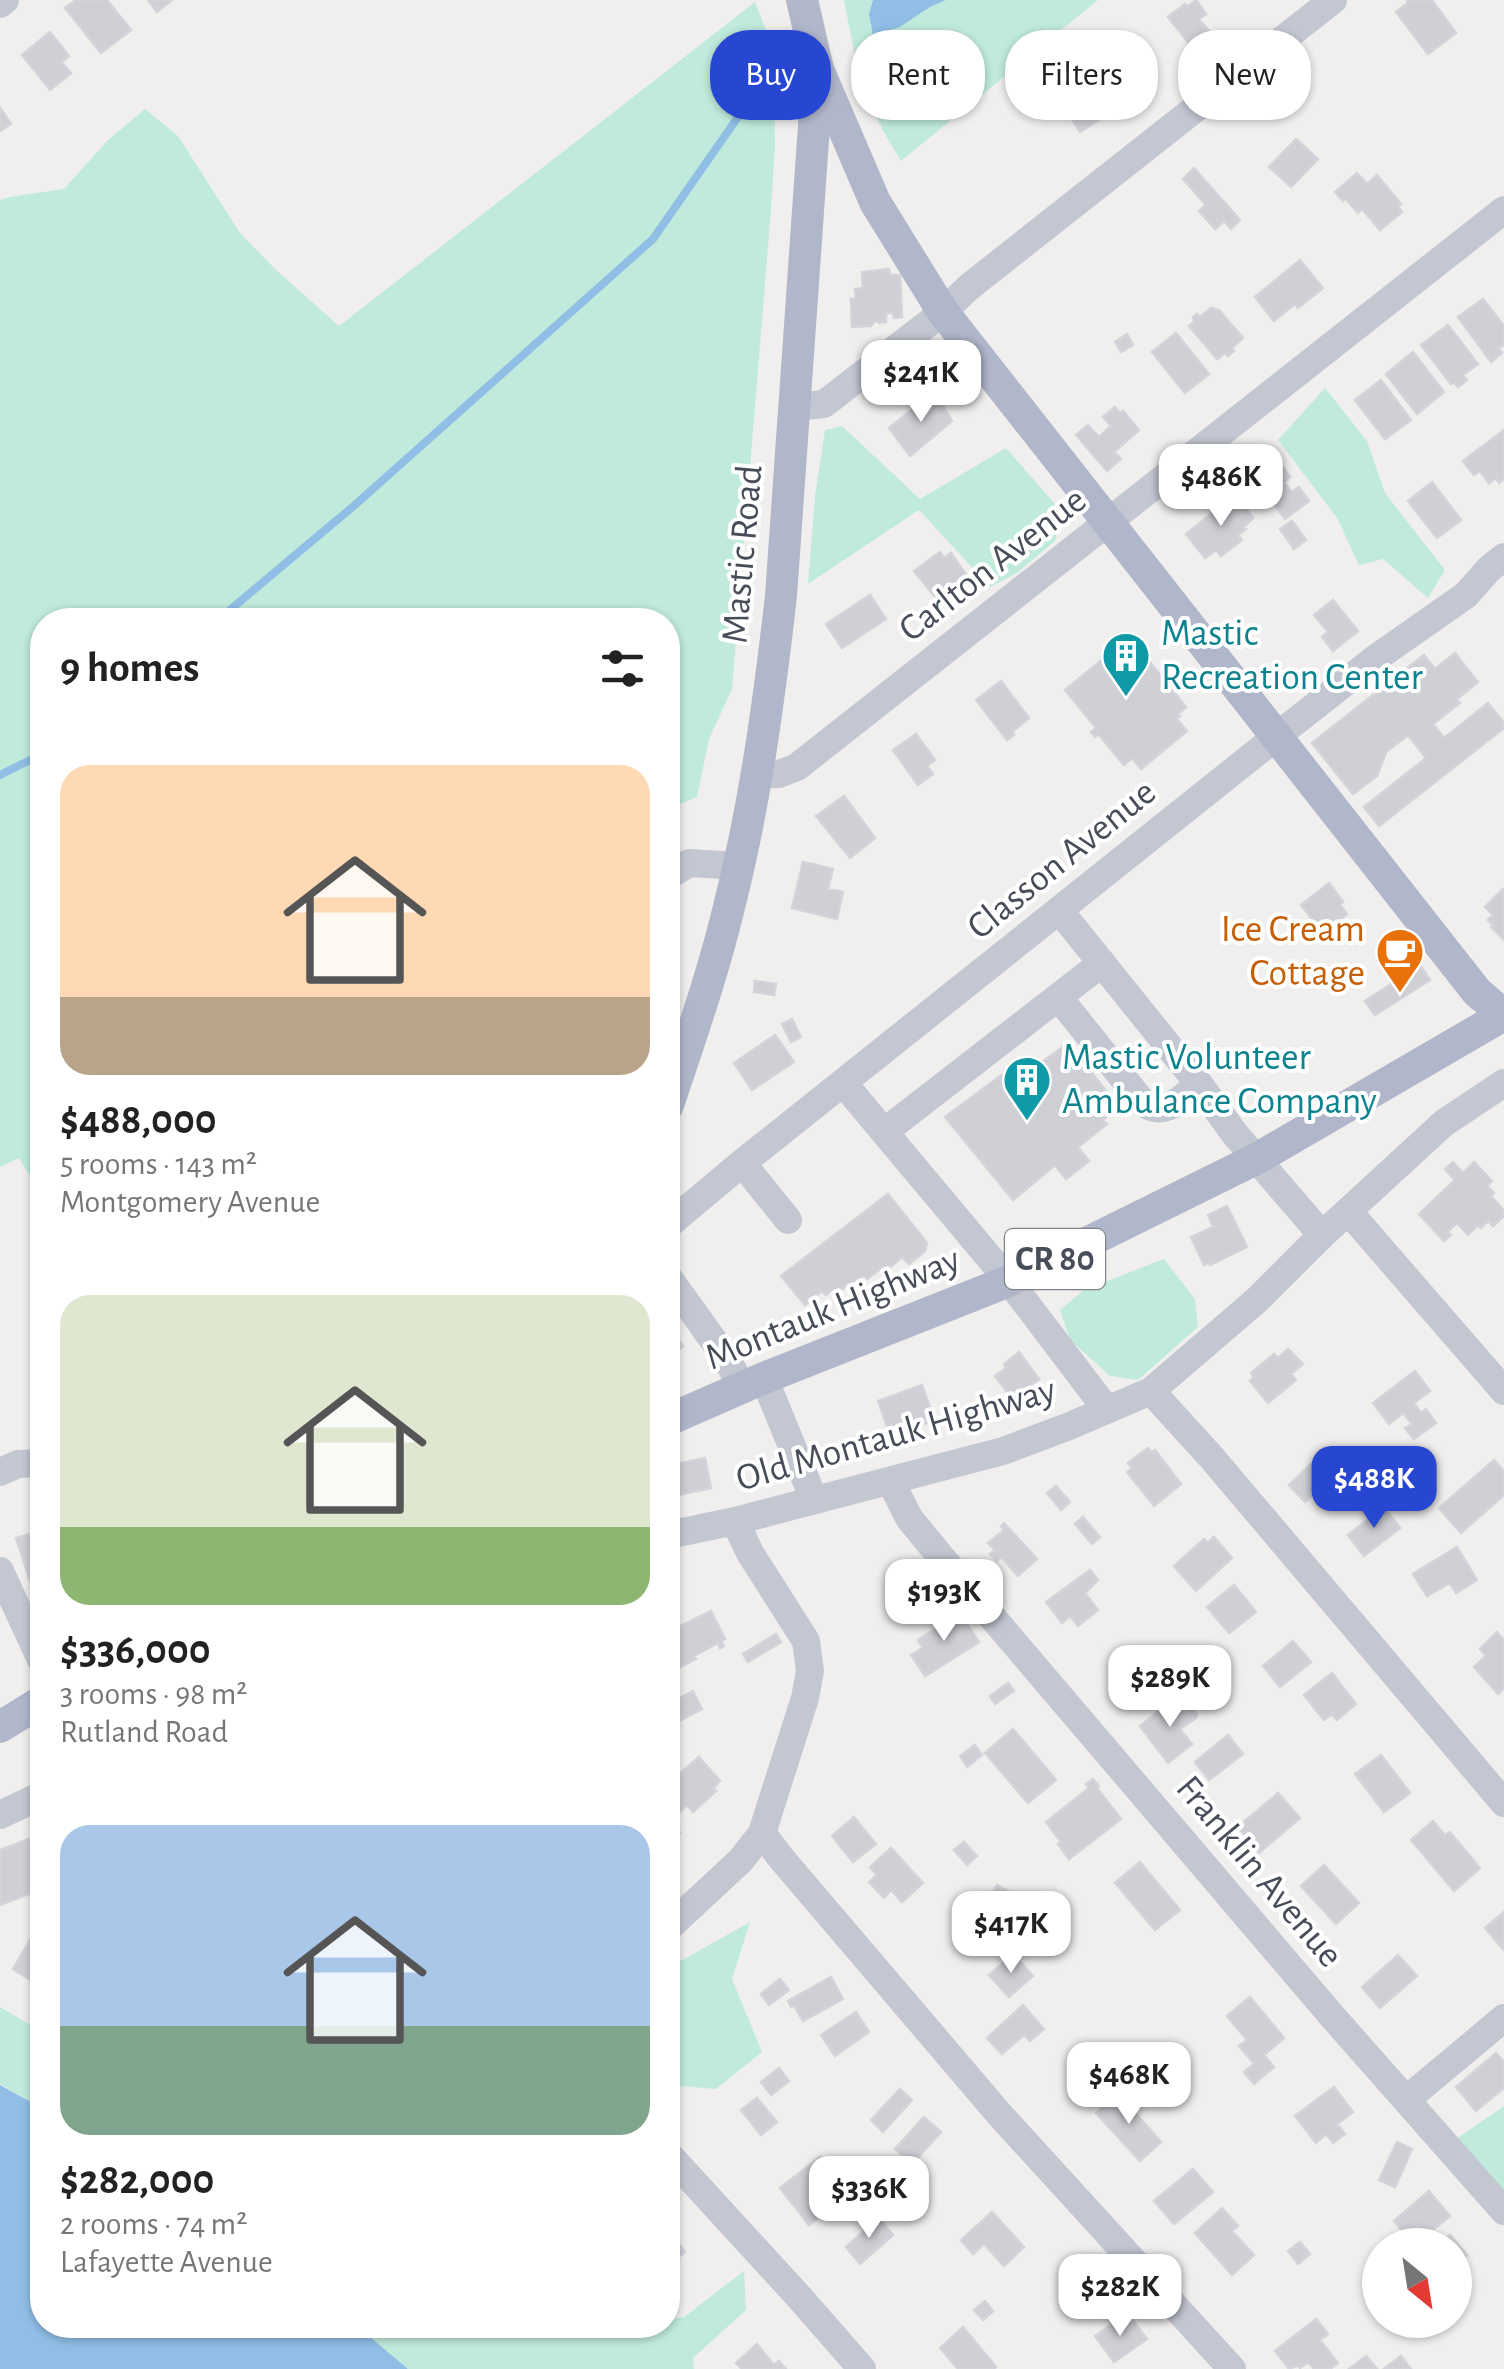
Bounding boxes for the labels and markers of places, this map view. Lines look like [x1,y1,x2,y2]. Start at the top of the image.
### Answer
pin: $241K [851,340,991,425]
pin: $486K [1151,444,1291,529]
place label: Mastic Recreation Center [1161,615,1424,697]
building icon: Mastic Recreation Center [1100,630,1152,698]
place label: Ice Cream Cottage [1221,911,1365,993]
cafe icon: Ice Cream Cottage [1374,926,1426,994]
place label: Mastic Volunteer Ambulance Company [1062,1039,1377,1121]
building icon: Mastic Volunteer Ambulance Company [1001,1054,1053,1122]
pin: $488K [1304,1446,1444,1531]
pin: $193K [874,1559,1014,1644]
pin: $289K [1100,1645,1240,1730]
pin: $417K [941,1891,1081,1976]
pin: $468K [1059,2042,1199,2127]
pin: $336K [799,2156,939,2241]
pin: $282K [1050,2254,1190,2339]

